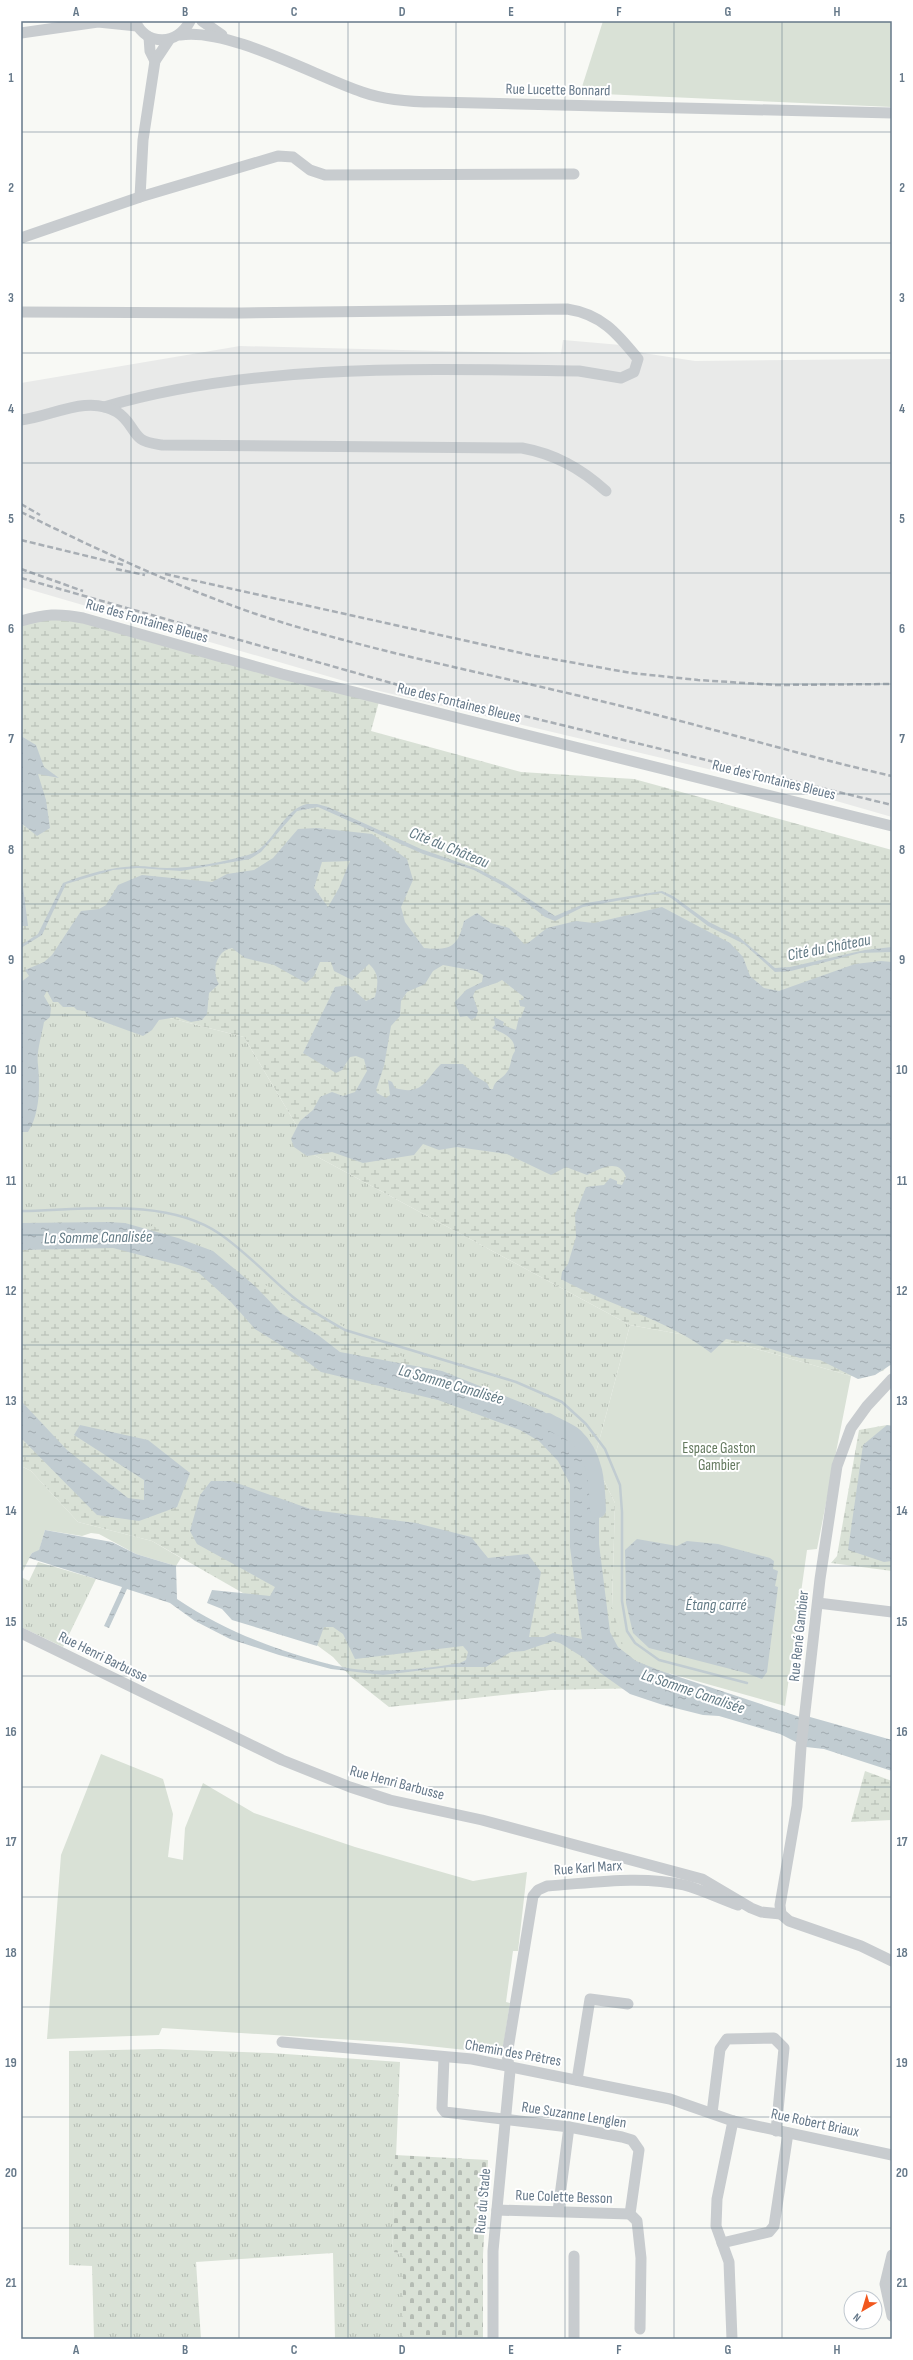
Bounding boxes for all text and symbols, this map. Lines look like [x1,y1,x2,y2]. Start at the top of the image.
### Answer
text: A [72,4,80,20]
text: B [182,4,188,20]
text: C [291,4,298,20]
text: D [399,4,406,20]
text: E [508,4,514,20]
text: F [616,4,622,20]
text: G [725,4,732,20]
text: H [834,4,841,20]
text: 1 [8,70,14,86]
text: 1 [899,70,905,86]
street label: Rue Lucette Bonnard [506,80,610,100]
text: 2 [8,180,14,196]
text: 2 [899,180,905,196]
text: 3 [8,290,14,306]
text: 3 [899,290,905,306]
text: 4 [8,401,14,417]
text: 4 [899,401,905,417]
text: 5 [8,511,14,527]
text: 5 [899,511,905,527]
street label: Rue des Fontaines Bleues [84,594,210,648]
text: 6 [8,621,14,637]
text: 6 [899,621,905,637]
street label: Rue des Fontaines Bleues [395,678,523,728]
text: 7 [8,731,14,747]
text: 7 [899,731,905,747]
street label: Rue des Fontaines Bleues [710,755,838,805]
water label: Cité du Château [406,823,492,873]
text: 8 [8,842,14,858]
text: 8 [899,842,905,858]
water label: Cité du Château [786,931,873,965]
text: 9 [8,952,14,968]
text: 9 [899,952,905,968]
text: 10 [5,1062,17,1078]
text: 10 [896,1062,908,1078]
text: 11 [6,1173,16,1189]
text: 11 [897,1173,907,1189]
water label: La Somme Canalisée [44,1228,152,1248]
text: 12 [6,1283,17,1299]
text: 12 [897,1283,908,1299]
water label: La Somme Canalisée [396,1361,506,1409]
text: 13 [6,1393,17,1409]
text: 13 [897,1393,908,1409]
park label: Espace Gaston Gambier [682,1439,756,1475]
text: 14 [5,1503,17,1519]
text: 14 [896,1503,908,1519]
street label: Rue René Gambier [785,1589,813,1682]
water label: Étang carré [685,1596,747,1615]
text: 15 [6,1614,17,1630]
text: 15 [897,1614,908,1630]
street label: Rue Henri Barbusse [55,1627,151,1687]
water label: La Somme Canalisée [639,1665,747,1719]
text: 16 [5,1724,17,1740]
text: 16 [896,1724,908,1740]
street label: Rue Henri Barbusse [348,1761,446,1805]
text: 17 [6,1834,17,1850]
text: 17 [897,1834,908,1850]
street label: Rue Karl Marx [553,1856,623,1880]
text: 18 [5,1945,17,1961]
text: 18 [896,1945,908,1961]
street label: Chemin des Prêtres [463,2035,563,2071]
text: 19 [5,2055,17,2071]
text: 19 [896,2055,908,2071]
street label: Rue Suzanne Lenglen [520,2097,628,2133]
street label: Rue Robert Briaux [769,2104,861,2142]
text: 20 [5,2165,17,2181]
text: 20 [896,2165,908,2181]
street label: Rue du Stade [471,2168,495,2234]
street label: Rue Colette Besson [515,2186,613,2208]
text: 21 [6,2275,16,2291]
text: 21 [897,2275,907,2291]
north arrow [843,2290,883,2330]
text: N [851,2310,863,2324]
text: A [72,2342,80,2358]
text: B [182,2342,188,2358]
text: C [291,2342,298,2358]
text: D [399,2342,406,2358]
text: E [508,2342,514,2358]
text: F [616,2342,622,2358]
text: G [725,2342,732,2358]
text: H [834,2342,841,2358]

